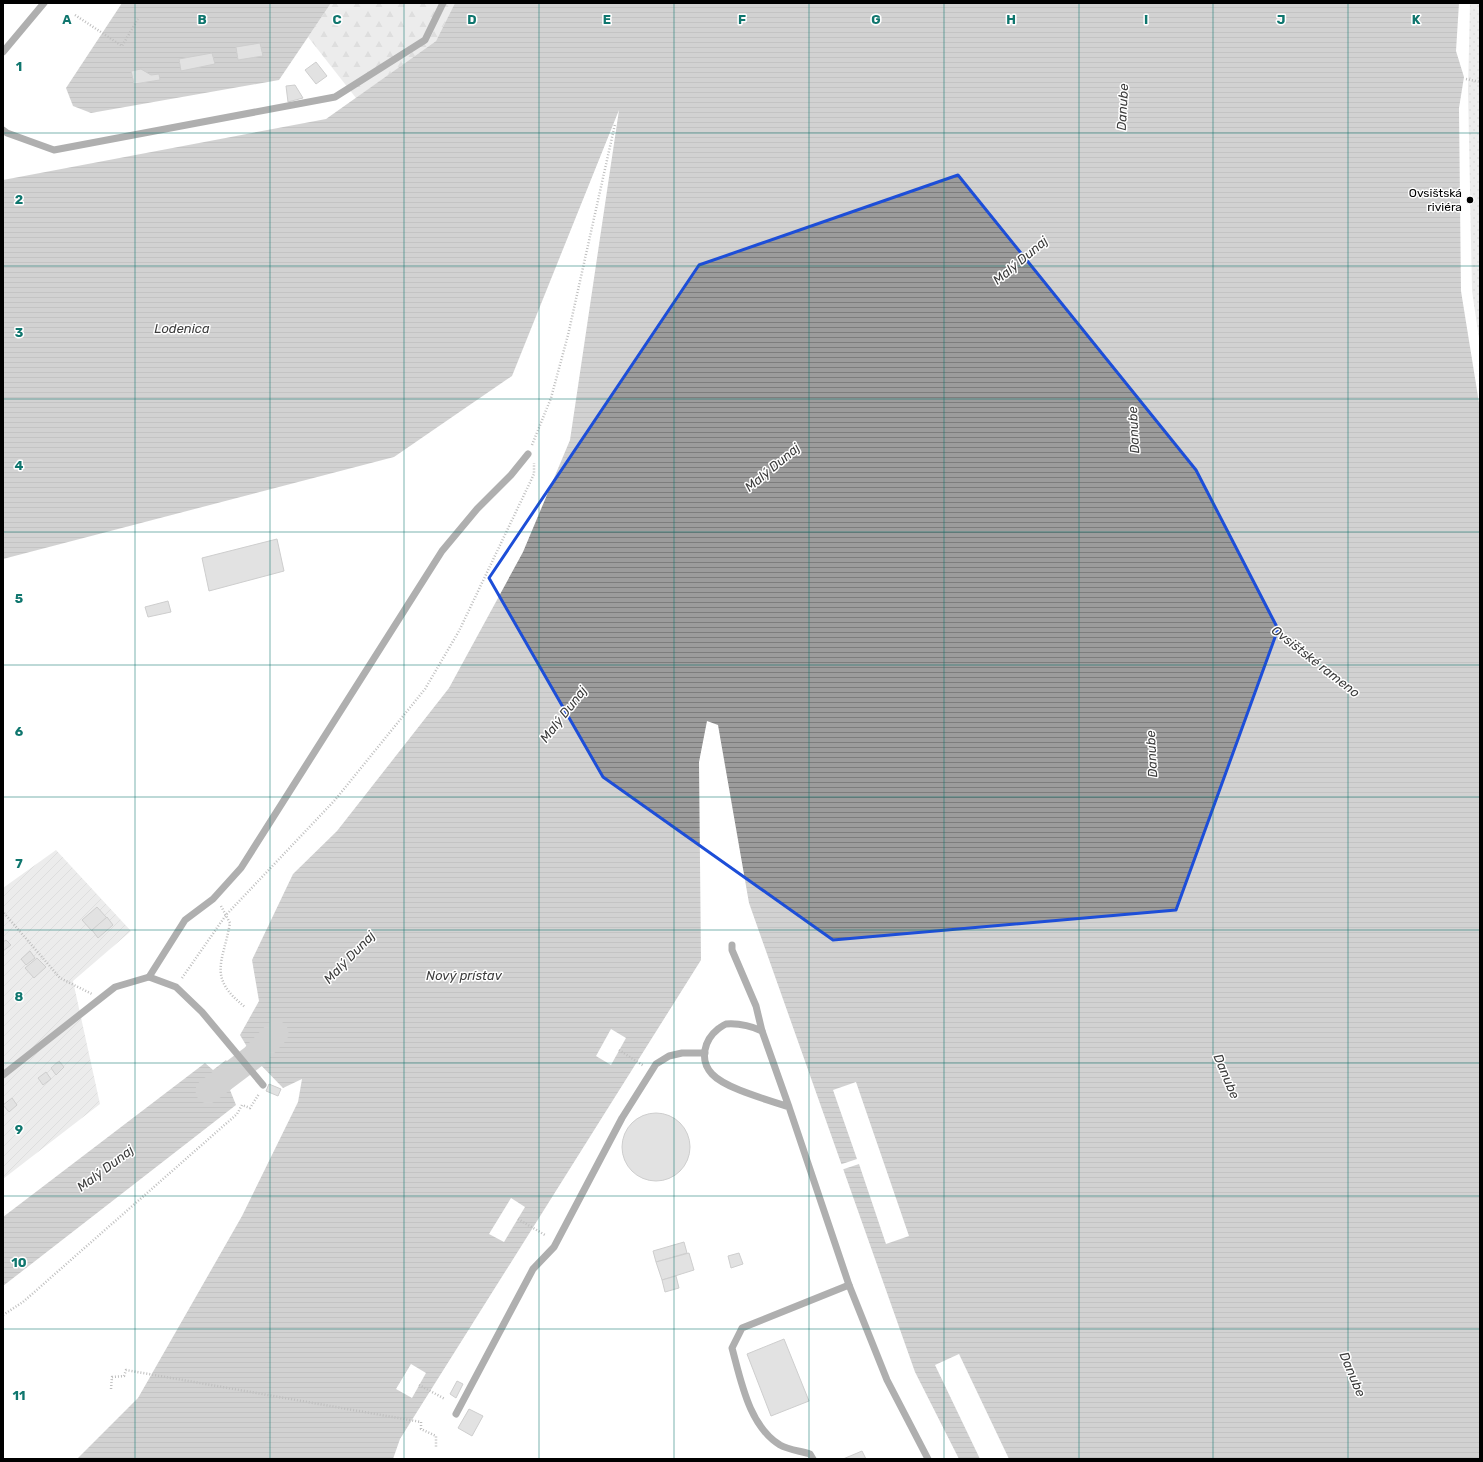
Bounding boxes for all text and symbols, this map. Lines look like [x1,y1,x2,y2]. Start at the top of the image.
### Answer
text: A [62,12,72,27]
text: B [197,12,207,27]
text: C [332,12,342,27]
text: D [467,12,477,27]
text: E [603,12,611,27]
text: F [738,12,746,27]
text: G [871,12,881,27]
text: H [1006,12,1016,27]
text: I [1144,12,1148,27]
text: J [1277,12,1285,27]
text: K [1412,12,1421,27]
text: 1 [16,59,22,74]
water label: Danube [1114,83,1131,131]
place label: Ovsištská riviéra [1409,186,1462,214]
text: 2 [15,192,23,207]
marker: Ovsištská riviéra [1465,195,1475,205]
water label: Malý Dunaj [990,233,1051,288]
water label: Lodenica [154,321,210,336]
text: 3 [15,325,24,340]
water label: Danube [1125,406,1142,454]
water label: Malý Dunaj [742,440,803,495]
text: 4 [15,458,24,473]
text: 5 [15,591,23,606]
water label: Ovsištské rameno [1269,622,1363,700]
water label: Malý Dunaj [537,683,590,745]
text: 6 [15,724,24,739]
water label: Danube [1143,730,1160,778]
text: 7 [15,856,23,871]
water label: Malý Dunaj [321,928,378,987]
water label: Nový prístav [426,968,503,983]
text: 8 [15,989,24,1004]
water label: Danube [1210,1052,1243,1101]
text: 9 [15,1122,23,1137]
water label: Malý Dunaj [74,1142,137,1195]
text: 10 [11,1255,27,1270]
water label: Danube [1336,1350,1369,1399]
text: 11 [13,1388,25,1403]

